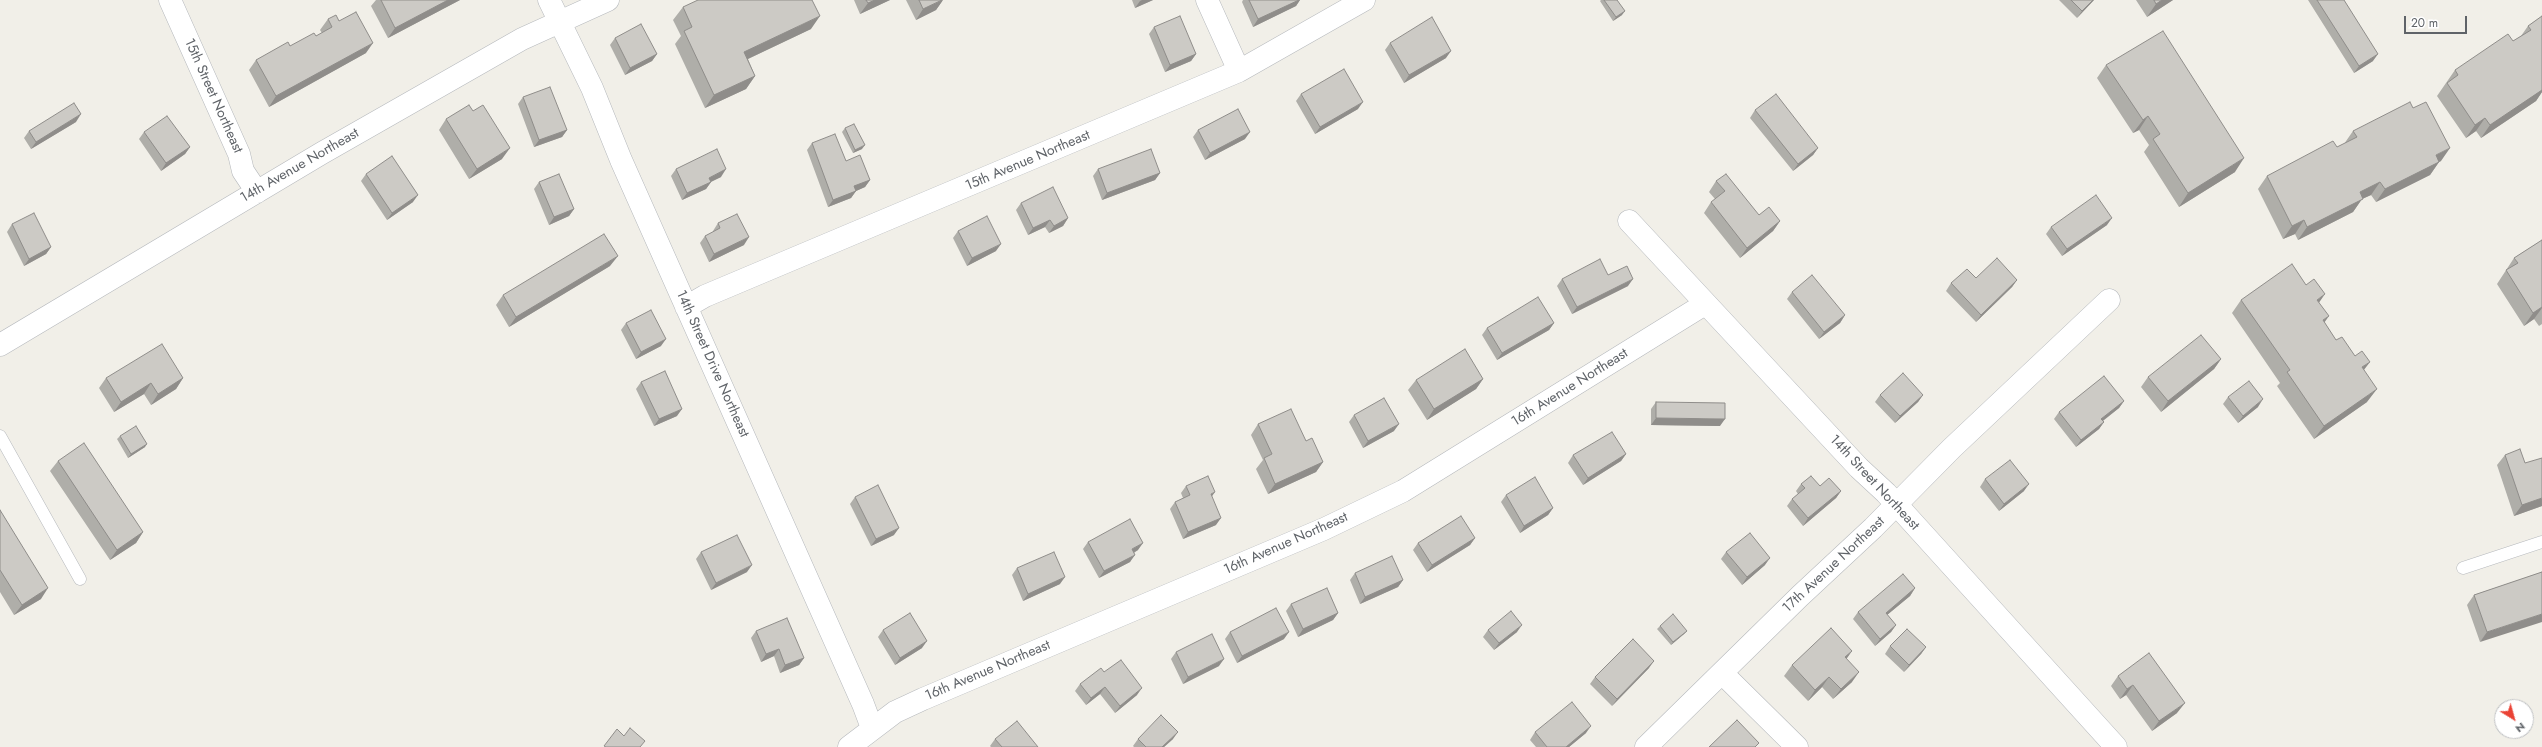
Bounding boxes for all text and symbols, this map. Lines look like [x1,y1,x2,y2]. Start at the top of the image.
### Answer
scale bar [2406,8,2469,34]
text: 20 m [2411,14,2438,32]
street label: 15th Street Northeast [180,36,246,156]
street label: 14th Avenue Northeast [238,125,362,207]
street label: 15th Avenue Northeast [963,127,1093,195]
street label: 14th Street Drive Northeast [672,288,752,440]
street label: 16th Avenue Northeast [1509,345,1631,431]
street label: 14th Street Northeast [1826,432,1922,534]
street label: 16th Avenue Northeast [1221,509,1351,579]
street label: 17th Avenue Northeast [1780,513,1888,617]
street label: 16th Avenue Northeast [923,637,1053,705]
north arrow [2494,699,2534,739]
text: N [2512,719,2529,737]

